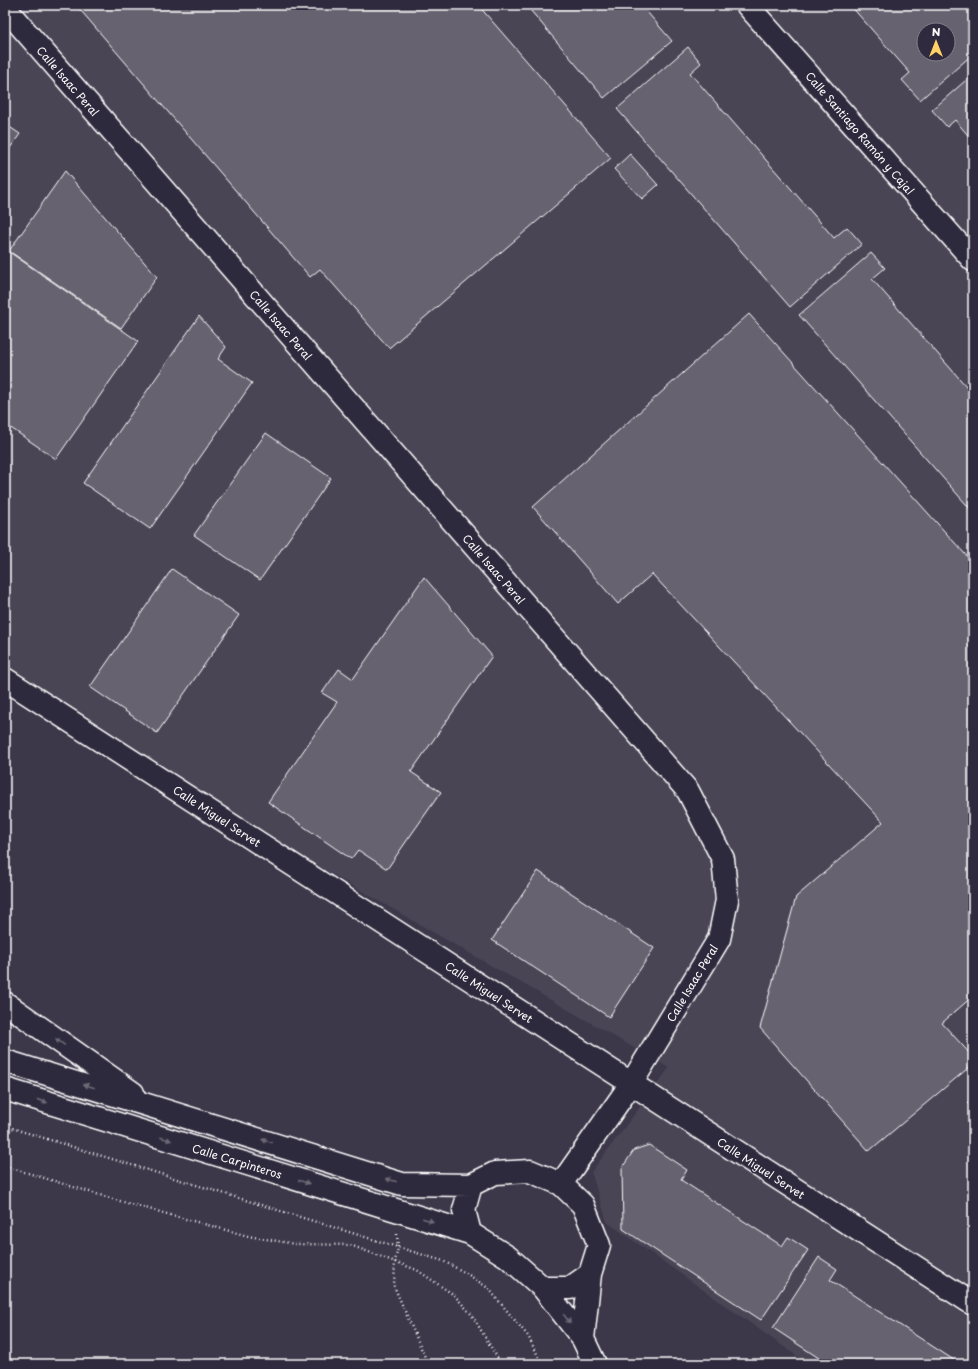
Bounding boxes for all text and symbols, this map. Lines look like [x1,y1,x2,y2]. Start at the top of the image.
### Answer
north arrow [916,22,956,62]
text: N [932,23,941,40]
street label: Calle Isaac Peral [33,42,103,120]
street label: Calle Santiago Ramón y Cajal [802,68,918,198]
street label: Calle Isaac Peral [246,286,316,364]
street label: Calle Isaac Peral [459,530,529,608]
street label: Calle Miguel Servet [170,781,265,851]
street label: Calle Isaac Peral [662,941,722,1025]
street label: Calle Miguel Servet [442,957,537,1027]
one-way arrow [55,1038,65,1046]
one-way arrow [83,1083,95,1089]
one-way arrow [37,1098,49,1104]
street label: Calle Miguel Servet [714,1133,809,1203]
one-way arrow [161,1136,173,1142]
one-way arrow [260,1138,272,1144]
street label: Calle Carpìnteros [190,1139,284,1183]
one-way arrow [385,1177,397,1183]
one-way arrow [298,1179,310,1185]
one-way arrow [423,1217,435,1223]
one-way arrow [563,1314,572,1325]

